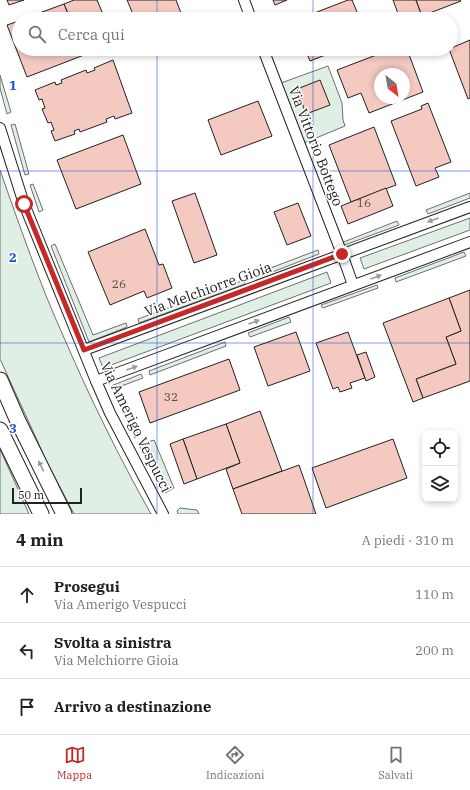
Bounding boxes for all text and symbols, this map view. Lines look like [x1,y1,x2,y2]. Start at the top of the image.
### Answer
search box [12,12,458,56]
icon: search [26,23,48,45]
text: Cerca qui [58,25,125,44]
north arrow [374,68,410,104]
text: 1 [9,77,17,94]
street label: Via Vittorio Bottego [285,83,347,209]
route start [15,195,33,213]
house number: 16 [357,195,371,210]
one-way arrow [427,218,439,224]
route end [333,245,351,263]
text: 2 [9,249,17,266]
street label: Via Melchiorre Gioia [142,257,274,320]
one-way arrow [370,273,382,279]
house number: 26 [112,276,126,291]
one-way arrow [249,319,261,325]
street label: Via Amerigo Vespucci [97,359,175,495]
one-way arrow [127,364,139,370]
house number: 32 [164,389,178,404]
text: 3 [9,420,17,437]
map controls [422,430,458,502]
button: locate [422,430,458,466]
one-way arrow [38,461,44,472]
button: layers [422,466,458,502]
scale bar [12,486,82,505]
text: 50 m [18,488,44,502]
text: 4 min [16,529,64,551]
text: A piedi · 310 m [362,532,454,549]
text: Prosegui [54,577,120,596]
icon: ahead [16,584,38,606]
text: 110 m [415,586,454,603]
text: Via Amerigo Vespucci [54,596,187,613]
text: Svolta a sinistra [54,633,172,652]
icon: left [16,640,38,662]
text: 200 m [415,642,454,659]
text: Via Melchiorre Gioia [54,652,179,669]
icon: arrive [16,696,38,718]
text: Arrivo a destinazione [54,697,211,716]
tab: Mappa [57,744,92,782]
tab: Indicazioni [206,744,264,782]
tab: Salvati [378,744,413,782]

